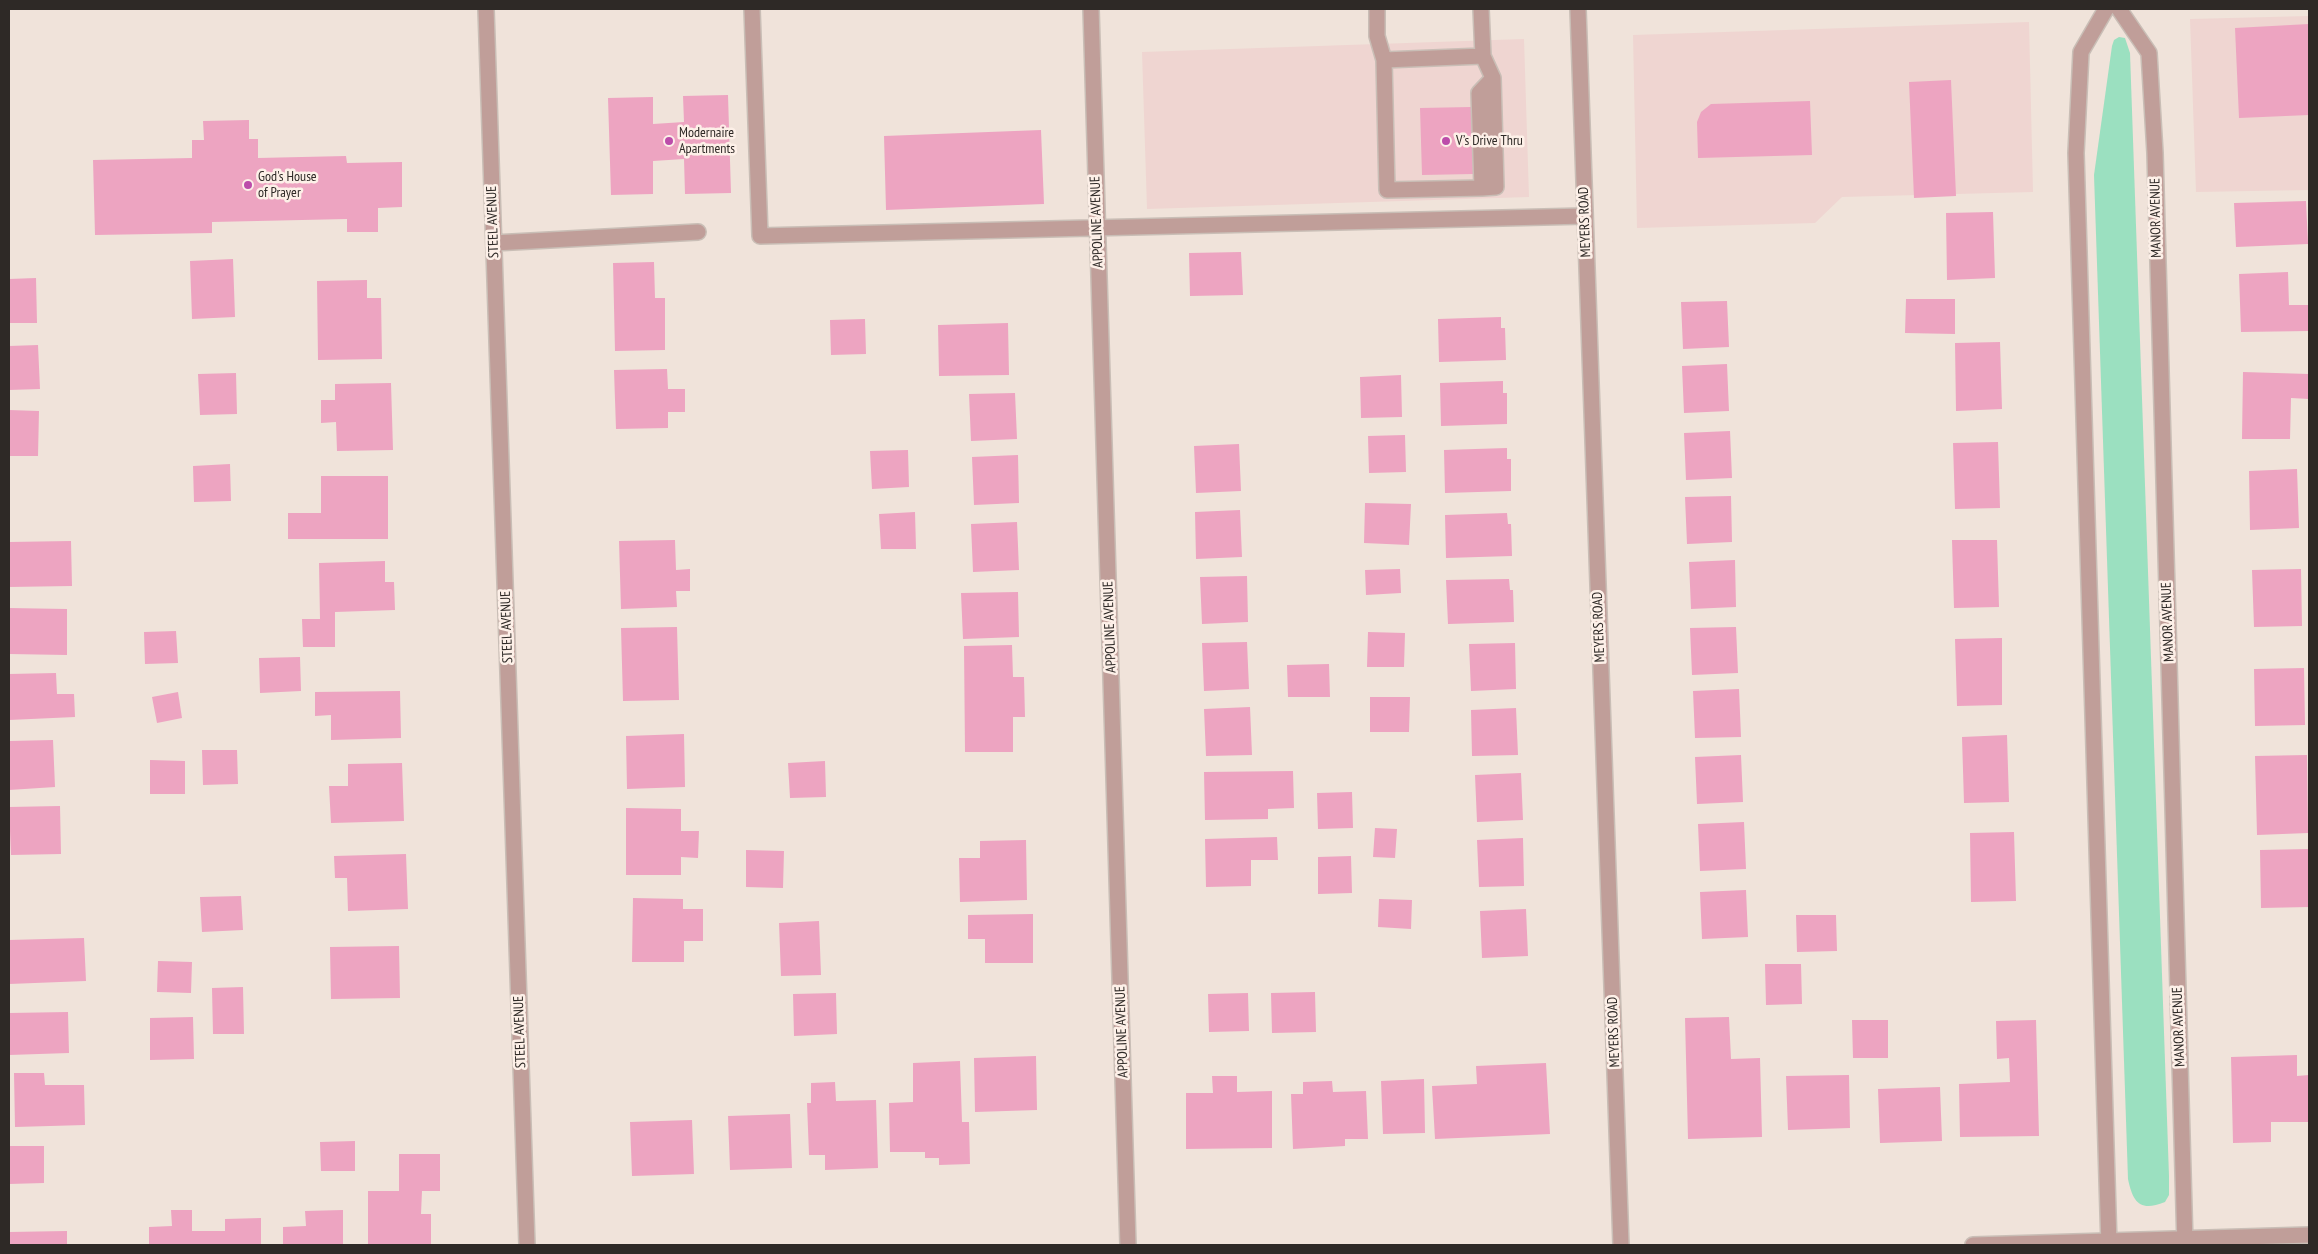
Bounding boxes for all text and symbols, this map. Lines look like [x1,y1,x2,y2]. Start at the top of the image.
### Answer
place label: Modernaire Apartments [679,125,735,158]
place label: V’s Drive Thru [1456,133,1523,149]
marker: Modernaire Apartments [663,135,675,147]
marker: V’s Drive Thru [1440,135,1452,147]
place label: God's House of Prayer [258,169,317,202]
street label: APPOLINE AVENUE [1087,176,1107,268]
street label: MANOR AVENUE [2147,178,2165,258]
marker: God's House of Prayer [242,179,254,191]
street label: STEEL AVENUE [483,186,503,258]
street label: MEYERS ROAD [1575,186,1595,258]
street label: APPOLINE AVENUE [1100,581,1120,673]
street label: MANOR AVENUE [2158,582,2178,662]
street label: STEEL AVENUE [497,591,517,663]
street label: MEYERS ROAD [1589,591,1609,663]
street label: APPOLINE AVENUE [1112,986,1132,1078]
street label: MANOR AVENUE [2169,987,2189,1067]
street label: STEEL AVENUE [510,996,530,1068]
street label: MEYERS ROAD [1604,996,1624,1068]

